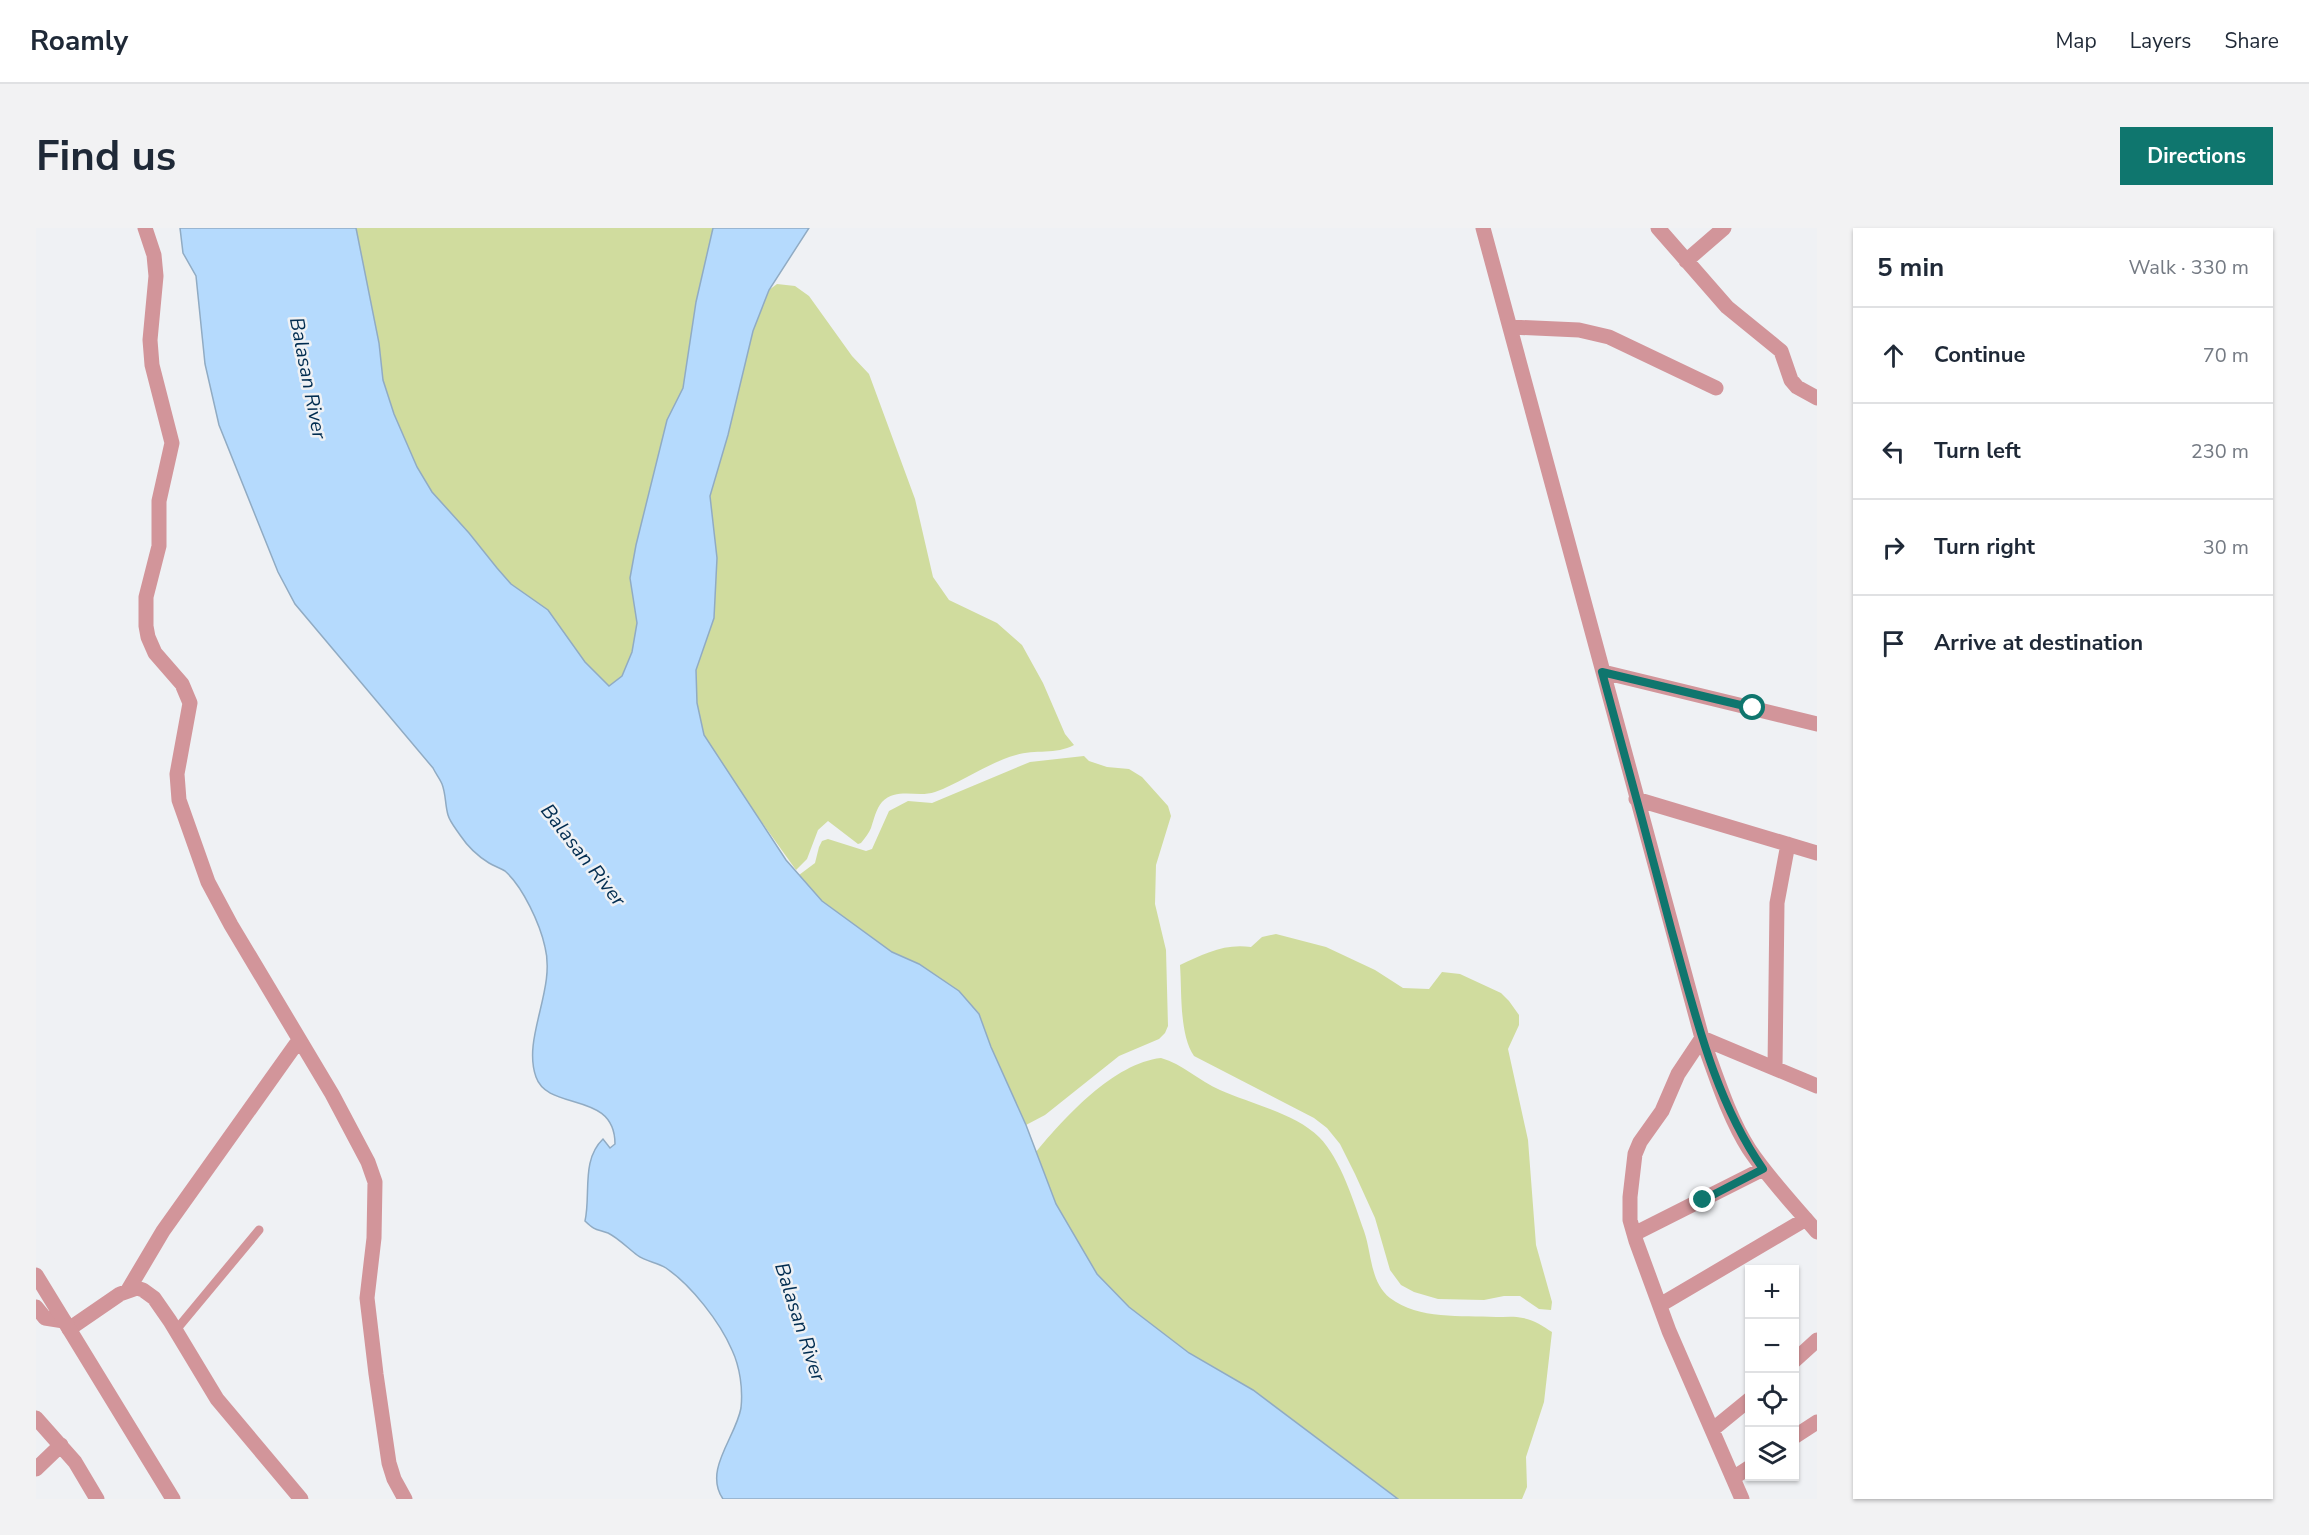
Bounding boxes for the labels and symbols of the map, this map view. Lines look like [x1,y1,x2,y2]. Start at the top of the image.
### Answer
water label: Balasan River [283,315,333,442]
route start [1739,694,1765,720]
water label: Balasan River [534,798,632,913]
route end [1689,1186,1715,1212]
water label: Balasan River [768,1259,832,1386]

